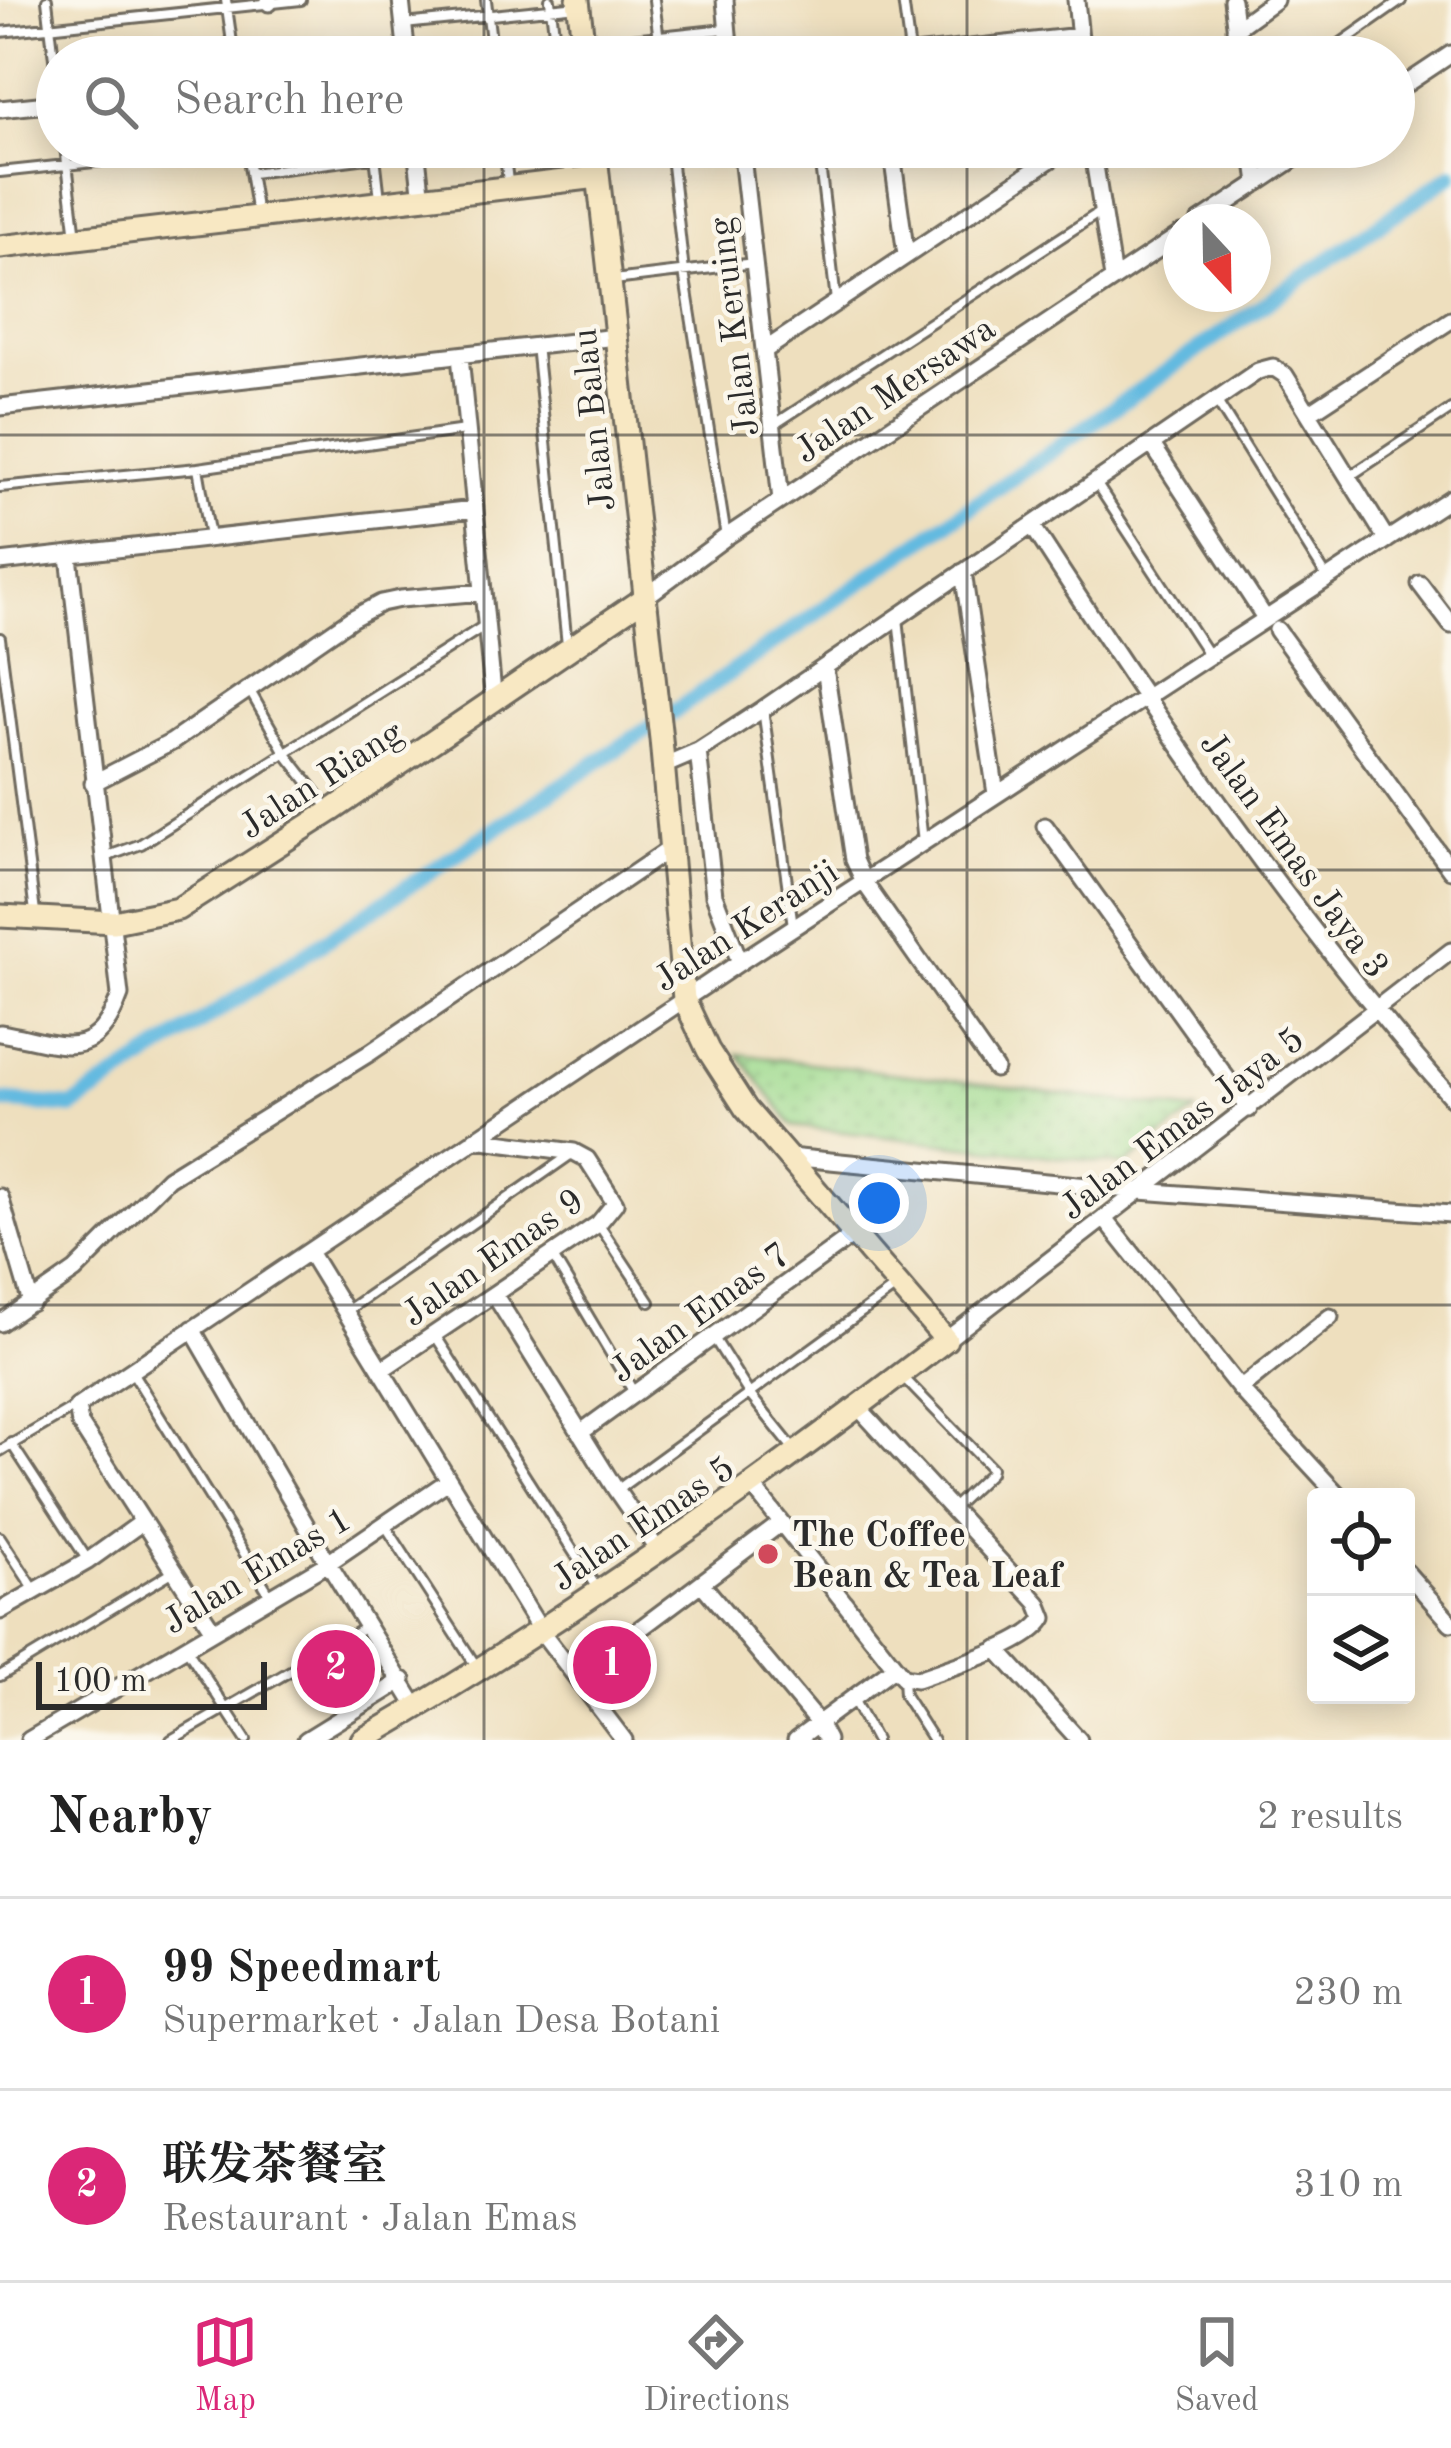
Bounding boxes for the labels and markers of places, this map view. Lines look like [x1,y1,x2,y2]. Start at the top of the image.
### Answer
place label: The Coffee Bean & Tea Leaf [792,1519,1065,1596]
marker: The Coffee Bean & Tea Leaf [755,1541,781,1567]
pin: 1 [573,1620,651,1710]
pin: 2 [297,1624,375,1714]

